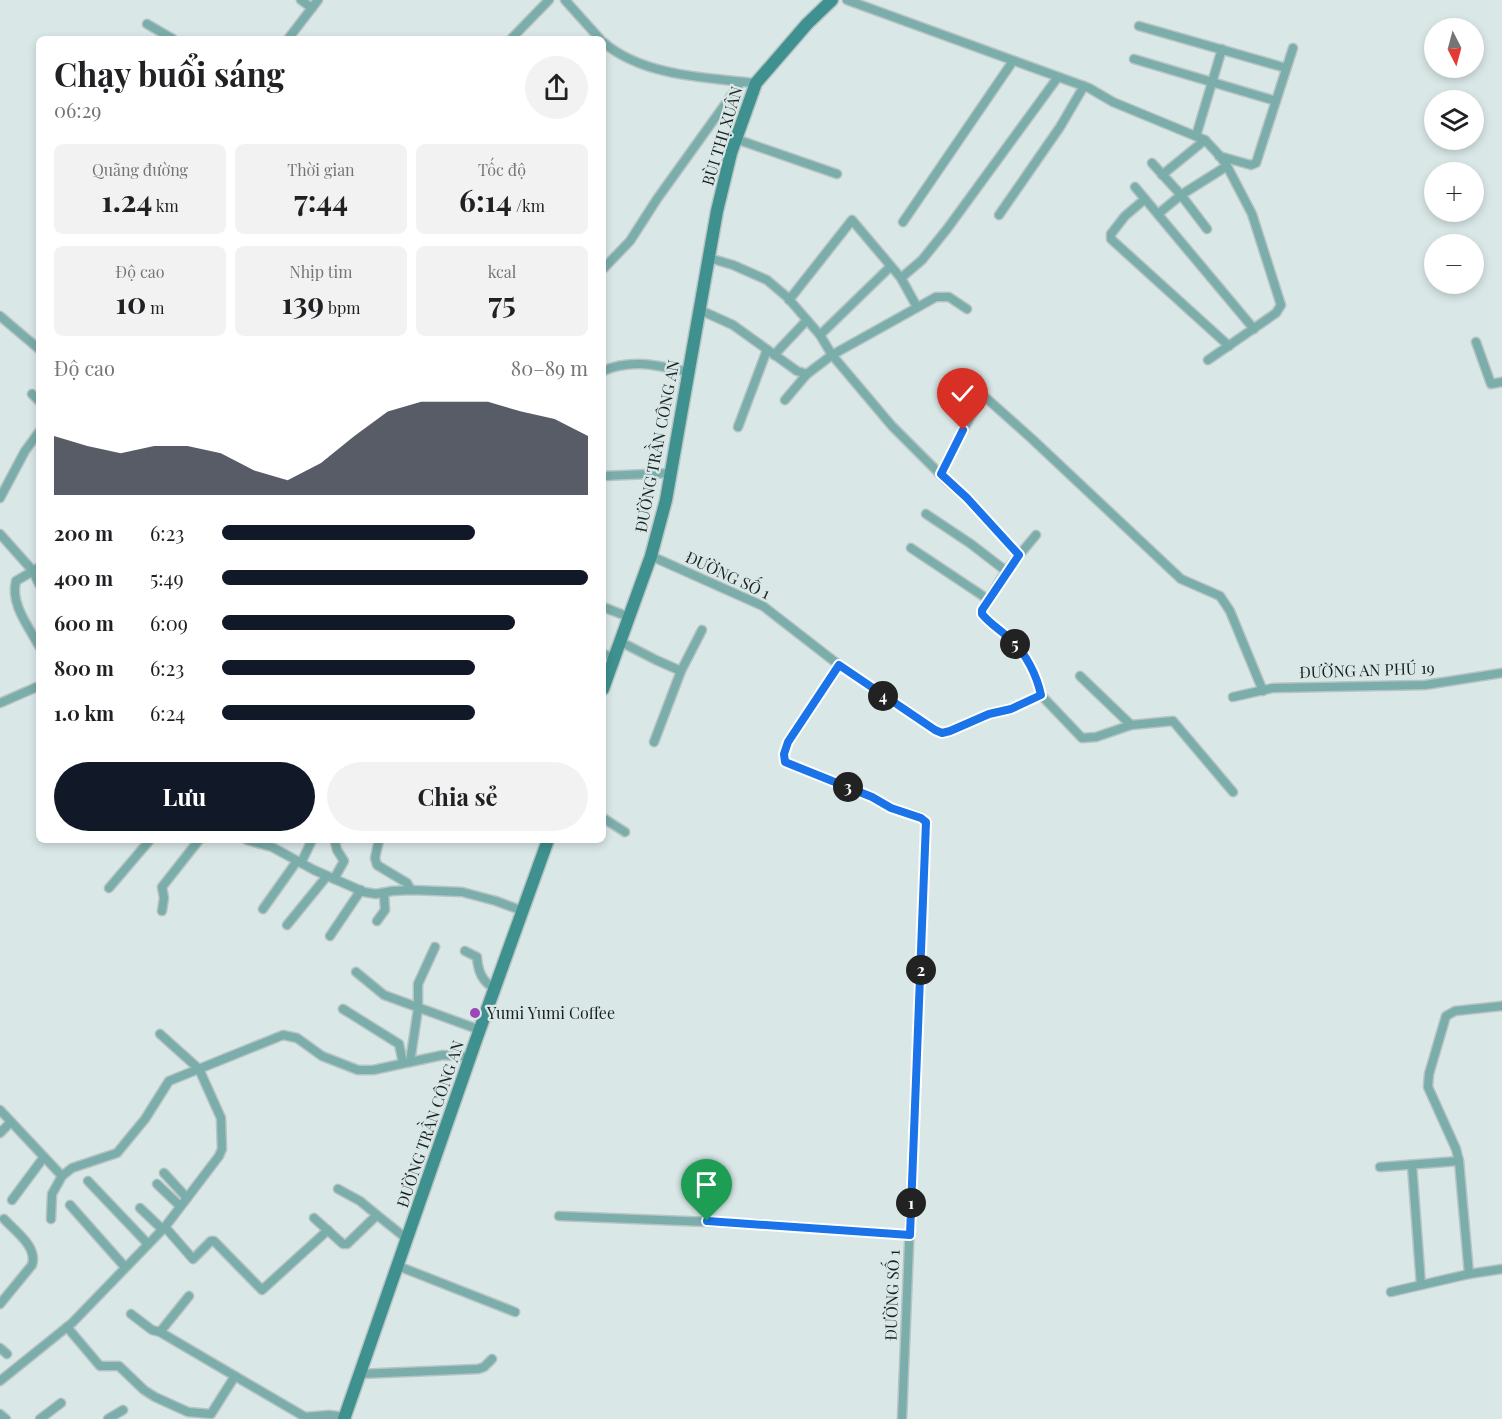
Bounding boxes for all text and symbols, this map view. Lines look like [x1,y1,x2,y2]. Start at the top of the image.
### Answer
north arrow [1424,18,1484,78]
map controls [1424,18,1484,294]
text: Chạy buổi sáng [54,51,285,95]
button: share [525,56,588,119]
street label: BÙI THỊ XUÂN [696,84,747,188]
button: layers [1424,90,1484,150]
text: 06:29 [54,96,101,123]
text: Quãng đường [92,159,188,180]
text: Thời gian [287,159,355,180]
text: Tốc độ [478,159,526,180]
button: + [1424,162,1484,222]
text: 1.24 [101,180,152,220]
text: 7:44 [294,180,348,220]
text: 6:14 [459,180,512,220]
text: km [152,195,179,216]
text: /km [512,195,545,216]
button: − [1424,234,1484,294]
text: Độ cao [116,261,164,282]
text: Nhịp tim [290,261,352,282]
text: kcal [488,261,516,282]
text: 10 [115,282,146,322]
text: 139 [281,282,324,322]
text: 75 [488,282,516,322]
text: m [146,297,165,318]
text: bpm [324,297,361,318]
text: Độ cao [54,354,115,381]
text: 80–89 m [511,354,588,381]
street label: ĐƯỜNG TRẦN CÔNG AN [627,357,684,534]
pin [937,368,988,430]
icon: check [946,377,979,410]
text: 200 m [54,519,113,546]
text: 6:23 [150,519,184,546]
street label: ĐƯỜNG SỐ 1 [683,542,776,603]
text: 400 m [54,564,113,591]
text: 5:49 [150,564,184,591]
text: 600 m [54,609,114,636]
text: 6:09 [150,609,188,636]
pin: 5 [1000,629,1030,659]
text: 5 [1011,633,1019,654]
text: 800 m [54,654,114,681]
text: 6:23 [150,654,184,681]
street label: ĐƯỜNG AN PHÚ 19 [1299,657,1435,682]
pin: 4 [868,681,898,711]
text: 4 [879,685,887,706]
text: 1.0 km [54,699,114,726]
text: 6:24 [150,699,185,726]
button: Lưu [54,762,315,831]
button: Chia sẻ [327,762,588,831]
pin: 3 [833,772,863,802]
text: 3 [844,776,852,797]
pin: 2 [906,955,936,985]
text: 2 [917,959,925,980]
place label: Yumi Yumi Coffee [486,1002,615,1023]
marker: Yumi Yumi Coffee [468,1006,482,1020]
street label: ĐƯỜNG TRẦN CÔNG AN [388,1037,468,1210]
pin [681,1159,732,1221]
icon: arrive [690,1168,723,1201]
pin: 1 [896,1188,926,1218]
text: 1 [908,1192,914,1213]
street label: ĐƯỜNG SỐ 1 [875,1249,904,1341]

